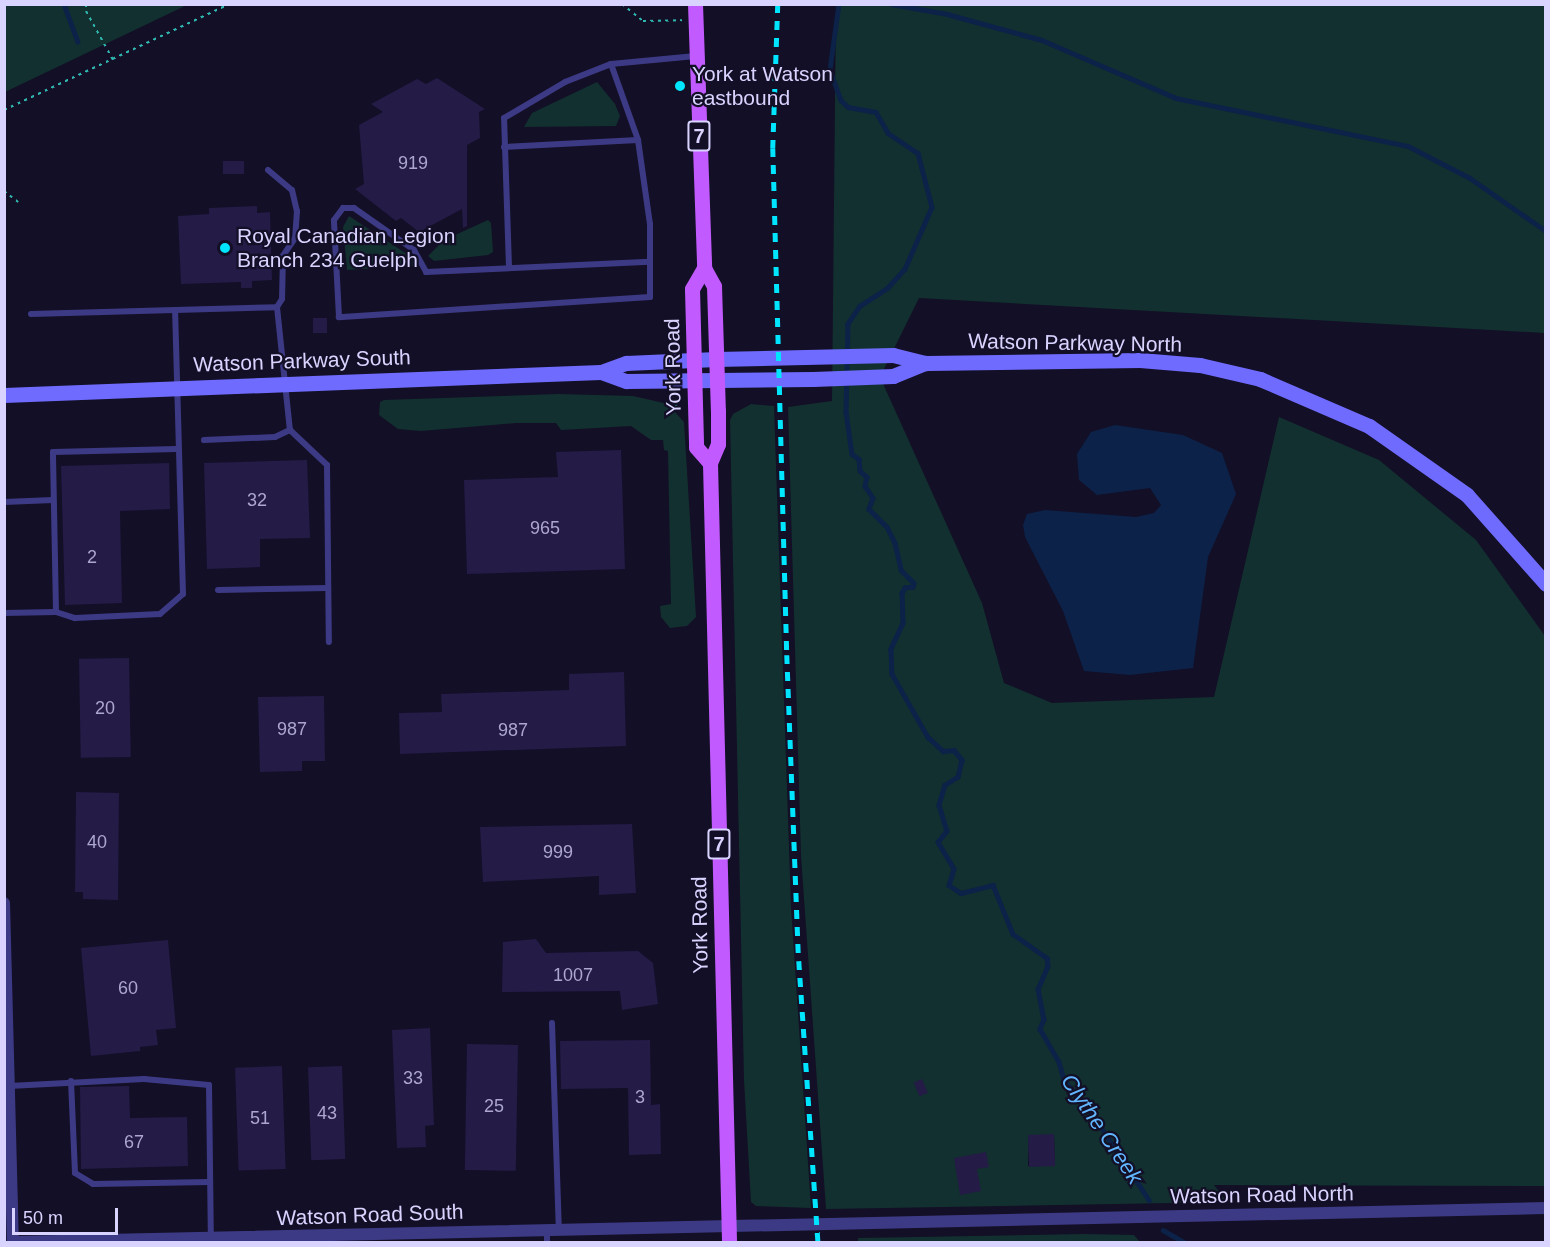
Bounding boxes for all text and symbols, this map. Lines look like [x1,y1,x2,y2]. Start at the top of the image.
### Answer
place label: York at Watson eastbound [692,61,833,111]
marker: York at Watson eastbound [673,79,687,93]
road number: 7 [687,119,711,153]
house number: 919 [398,152,428,174]
place label: Royal Canadian Legion Branch 234 Guelph [237,223,455,273]
marker: Royal Canadian Legion Branch 234 Guelph [218,241,232,255]
street label: York Road [660,318,686,416]
street label: Watson Parkway North [968,329,1182,357]
street label: Watson Parkway South [193,345,411,377]
house number: 32 [247,489,267,511]
house number: 965 [530,517,560,539]
house number: 2 [87,546,97,568]
house number: 20 [95,697,115,719]
house number: 987 [277,718,307,740]
house number: 987 [498,719,528,741]
road number: 7 [707,827,731,861]
house number: 40 [87,831,107,853]
house number: 999 [543,841,573,863]
street label: York Road [687,876,713,974]
house number: 1007 [553,964,593,986]
house number: 60 [118,977,138,999]
house number: 33 [403,1067,423,1089]
water label: Clythe Creek [1056,1069,1148,1189]
house number: 3 [635,1086,645,1108]
house number: 25 [484,1095,504,1117]
house number: 43 [317,1102,337,1124]
house number: 51 [250,1107,270,1129]
house number: 67 [124,1131,144,1153]
street label: Watson Road North [1170,1181,1354,1209]
scale bar [15,1196,122,1234]
street label: Watson Road South [276,1199,464,1231]
text: 50 m [23,1208,63,1228]

